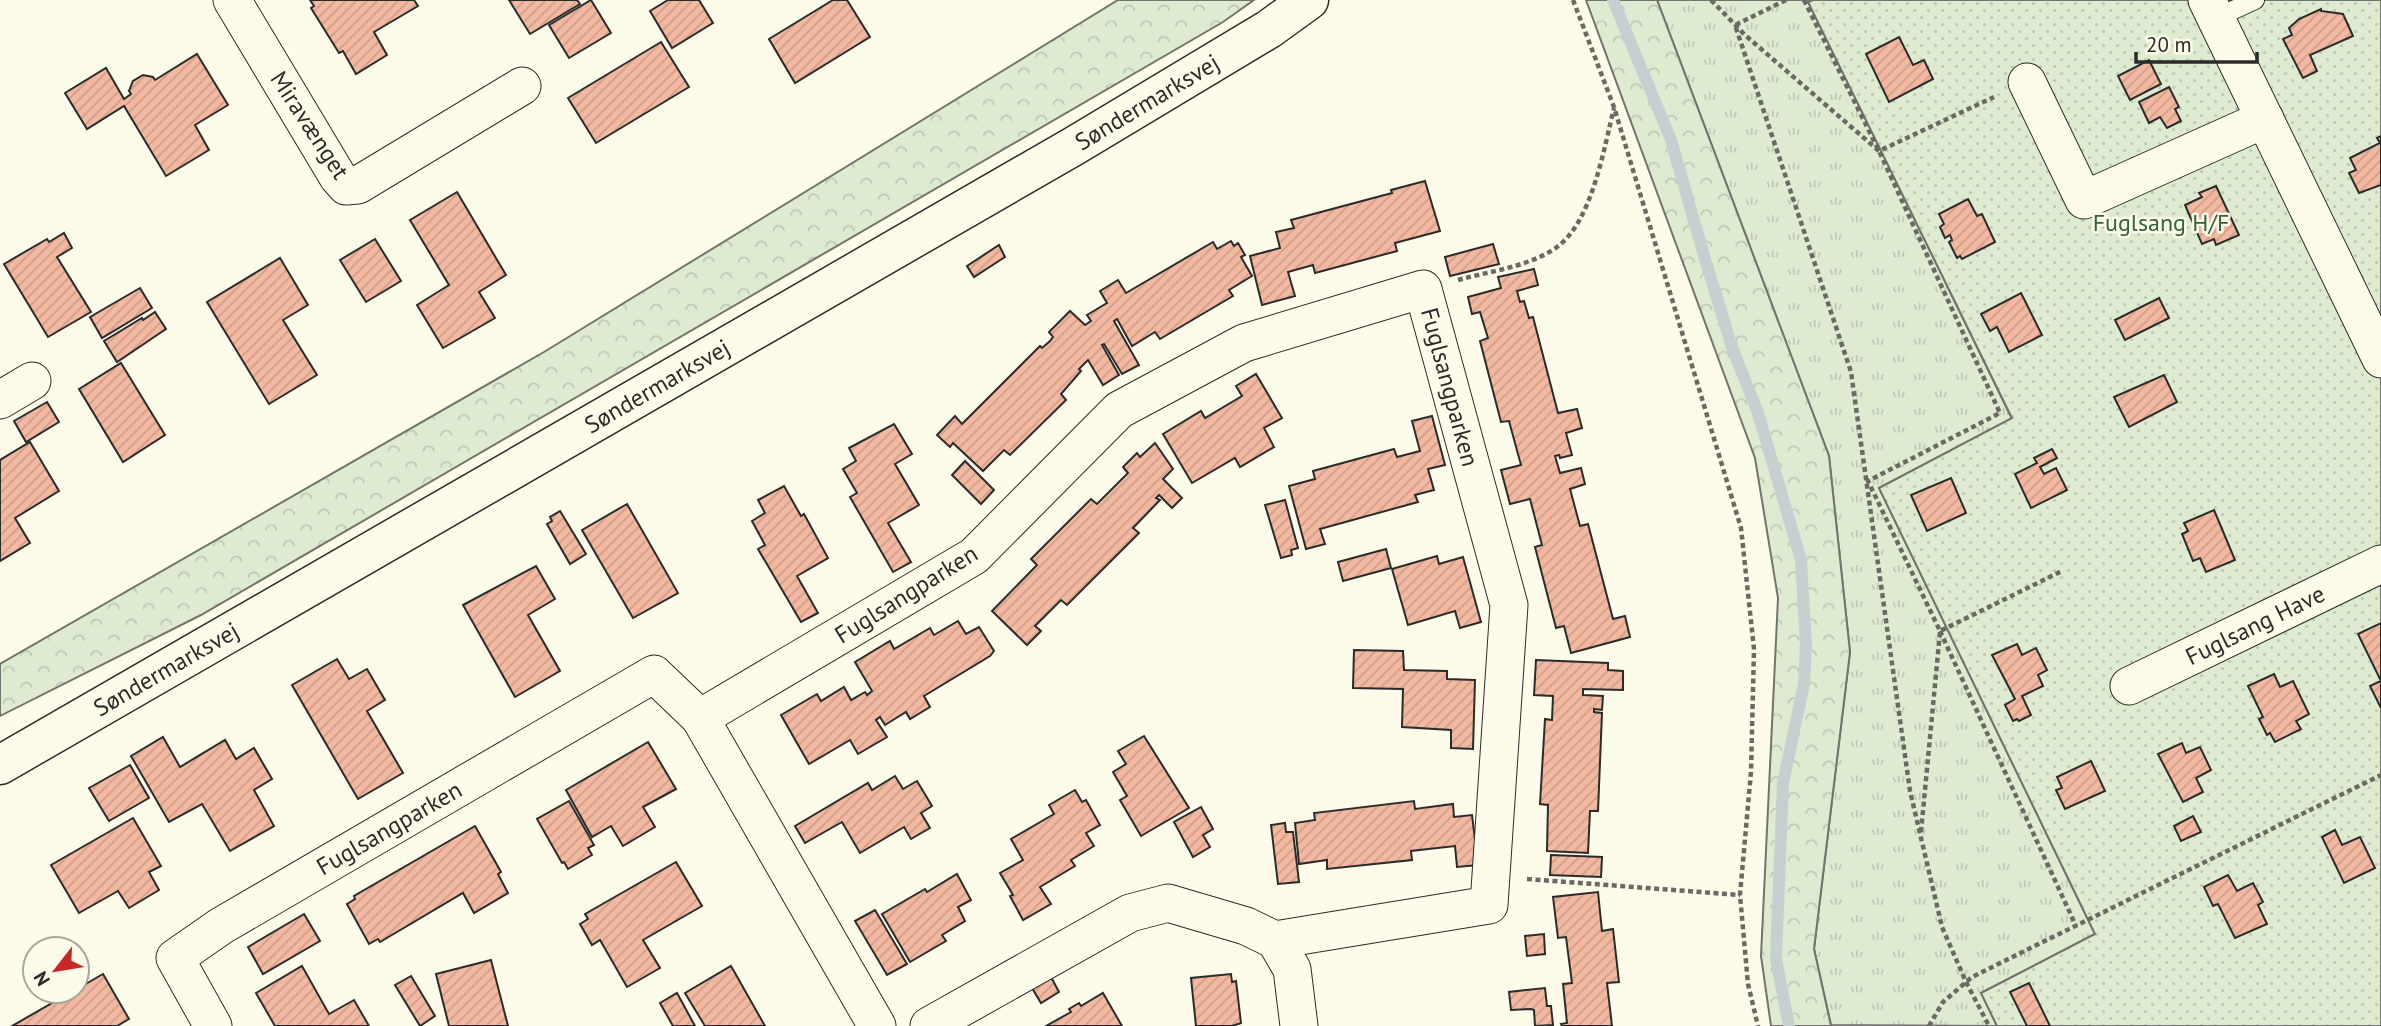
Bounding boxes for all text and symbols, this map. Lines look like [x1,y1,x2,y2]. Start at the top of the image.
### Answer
scale bar [2136,21,2257,65]
text: 20 m [2146,31,2192,58]
street label: Søndermarksvej [1069,47,1225,157]
street label: Miravænget [264,65,356,185]
park label: Fuglsang H/F [2093,207,2229,238]
street label: Fuglsangparken [1414,304,1486,470]
street label: Søndermarksvej [579,332,735,440]
street label: Fuglsangparken [829,538,983,650]
street label: Fuglsang Have [2180,578,2330,672]
street label: Søndermarksvej [88,615,244,723]
street label: Fuglsangparken [311,774,467,882]
north arrow [21,935,91,1005]
text: N [28,967,55,990]

